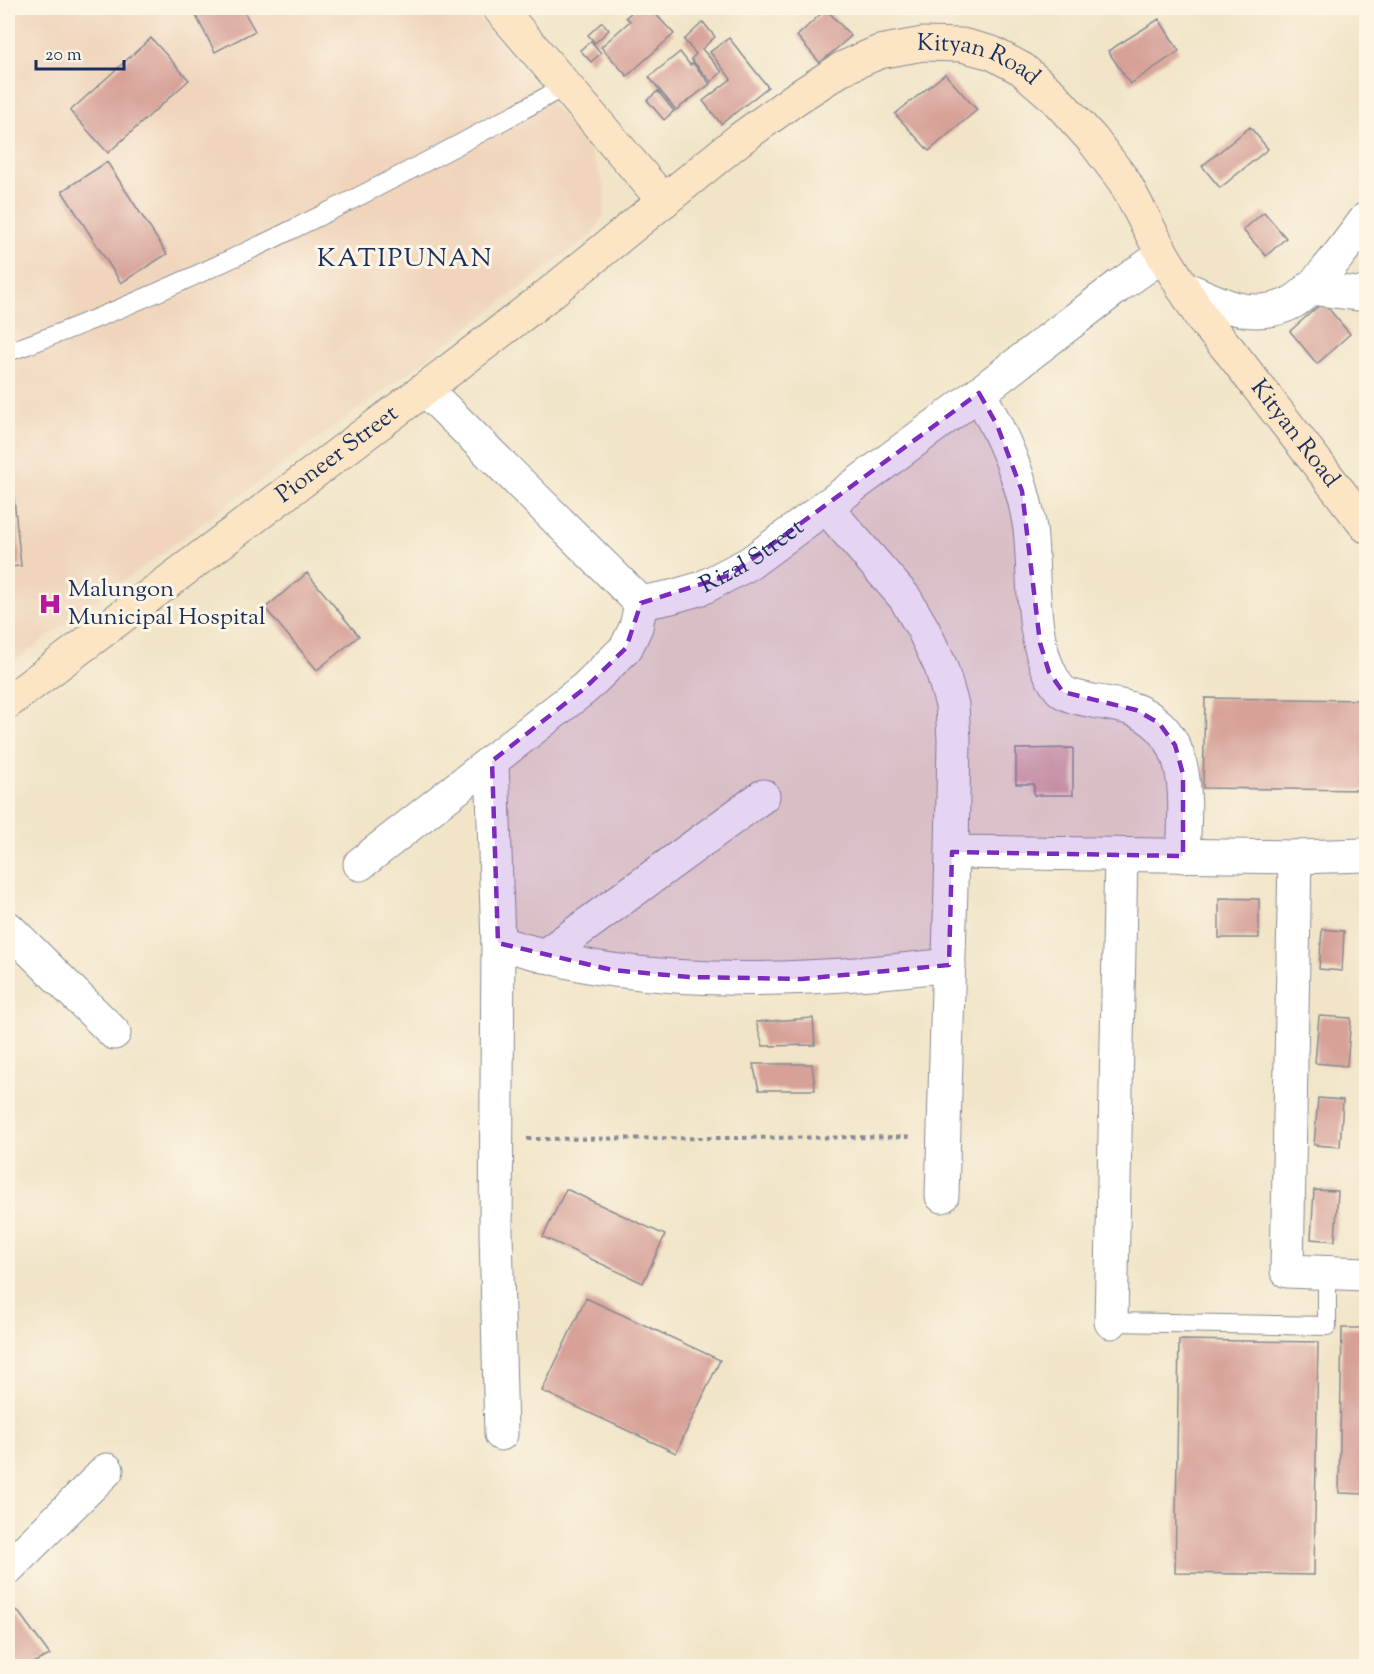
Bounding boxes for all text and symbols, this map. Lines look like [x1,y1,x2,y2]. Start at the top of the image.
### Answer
street label: Kityan Road [916,27,1047,94]
scale bar [36,33,124,71]
text: 20 m [45,43,82,69]
district label: KATIPUNAN [317,241,493,278]
street label: Kityan Road [1242,373,1348,496]
street label: Pioneer Street [269,397,406,512]
street label: Rizal Street [694,511,812,603]
place label: Malungon Municipal Hospital [68,573,266,635]
hospital icon: Malungon Municipal Hospital [37,591,63,617]

